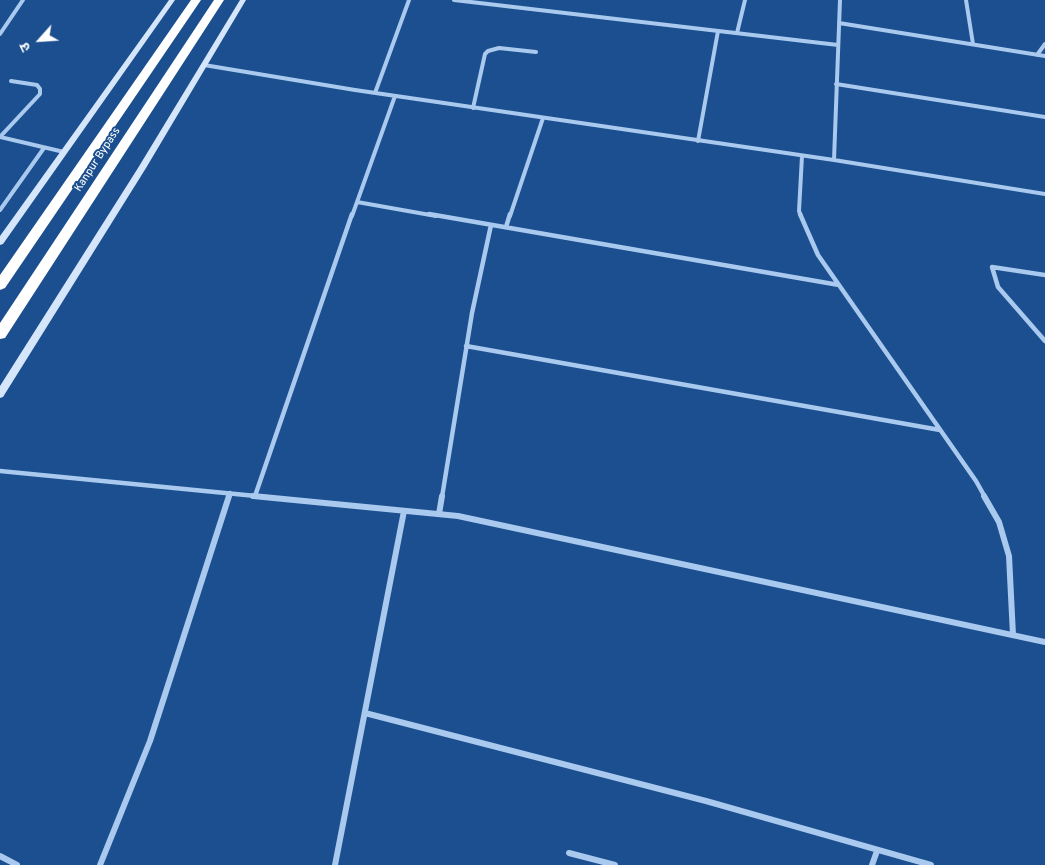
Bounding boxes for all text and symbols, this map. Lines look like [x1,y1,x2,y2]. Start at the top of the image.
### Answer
north arrow [15,15,65,65]
text: उ [17,39,36,54]
street label: Kanpur Bypass [72,125,124,195]

